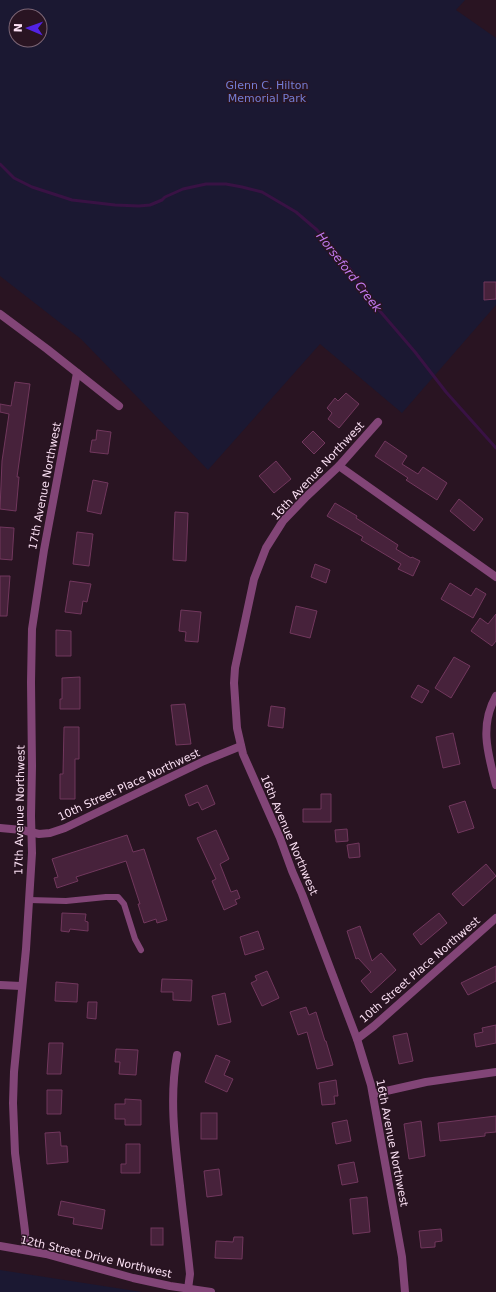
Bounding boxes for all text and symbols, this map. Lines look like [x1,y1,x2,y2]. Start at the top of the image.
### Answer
north arrow [8,8,48,48]
text: N [12,23,25,33]
park label: Glenn C. Hilton Memorial Park [226,79,308,105]
water label: Horseford Creek [313,229,385,316]
street label: 16th Avenue Northwest [269,419,367,523]
street label: 17th Avenue Northwest [26,420,64,551]
street label: 17th Avenue Northwest [12,744,28,875]
street label: 10th Street Place Northwest [56,746,203,824]
street label: 16th Avenue Northwest [258,773,321,898]
street label: 10th Street Place Northwest [357,914,483,1026]
street label: 16th Avenue Northwest [373,1078,411,1209]
street label: 12th Street Drive Northwest [19,1233,174,1281]

